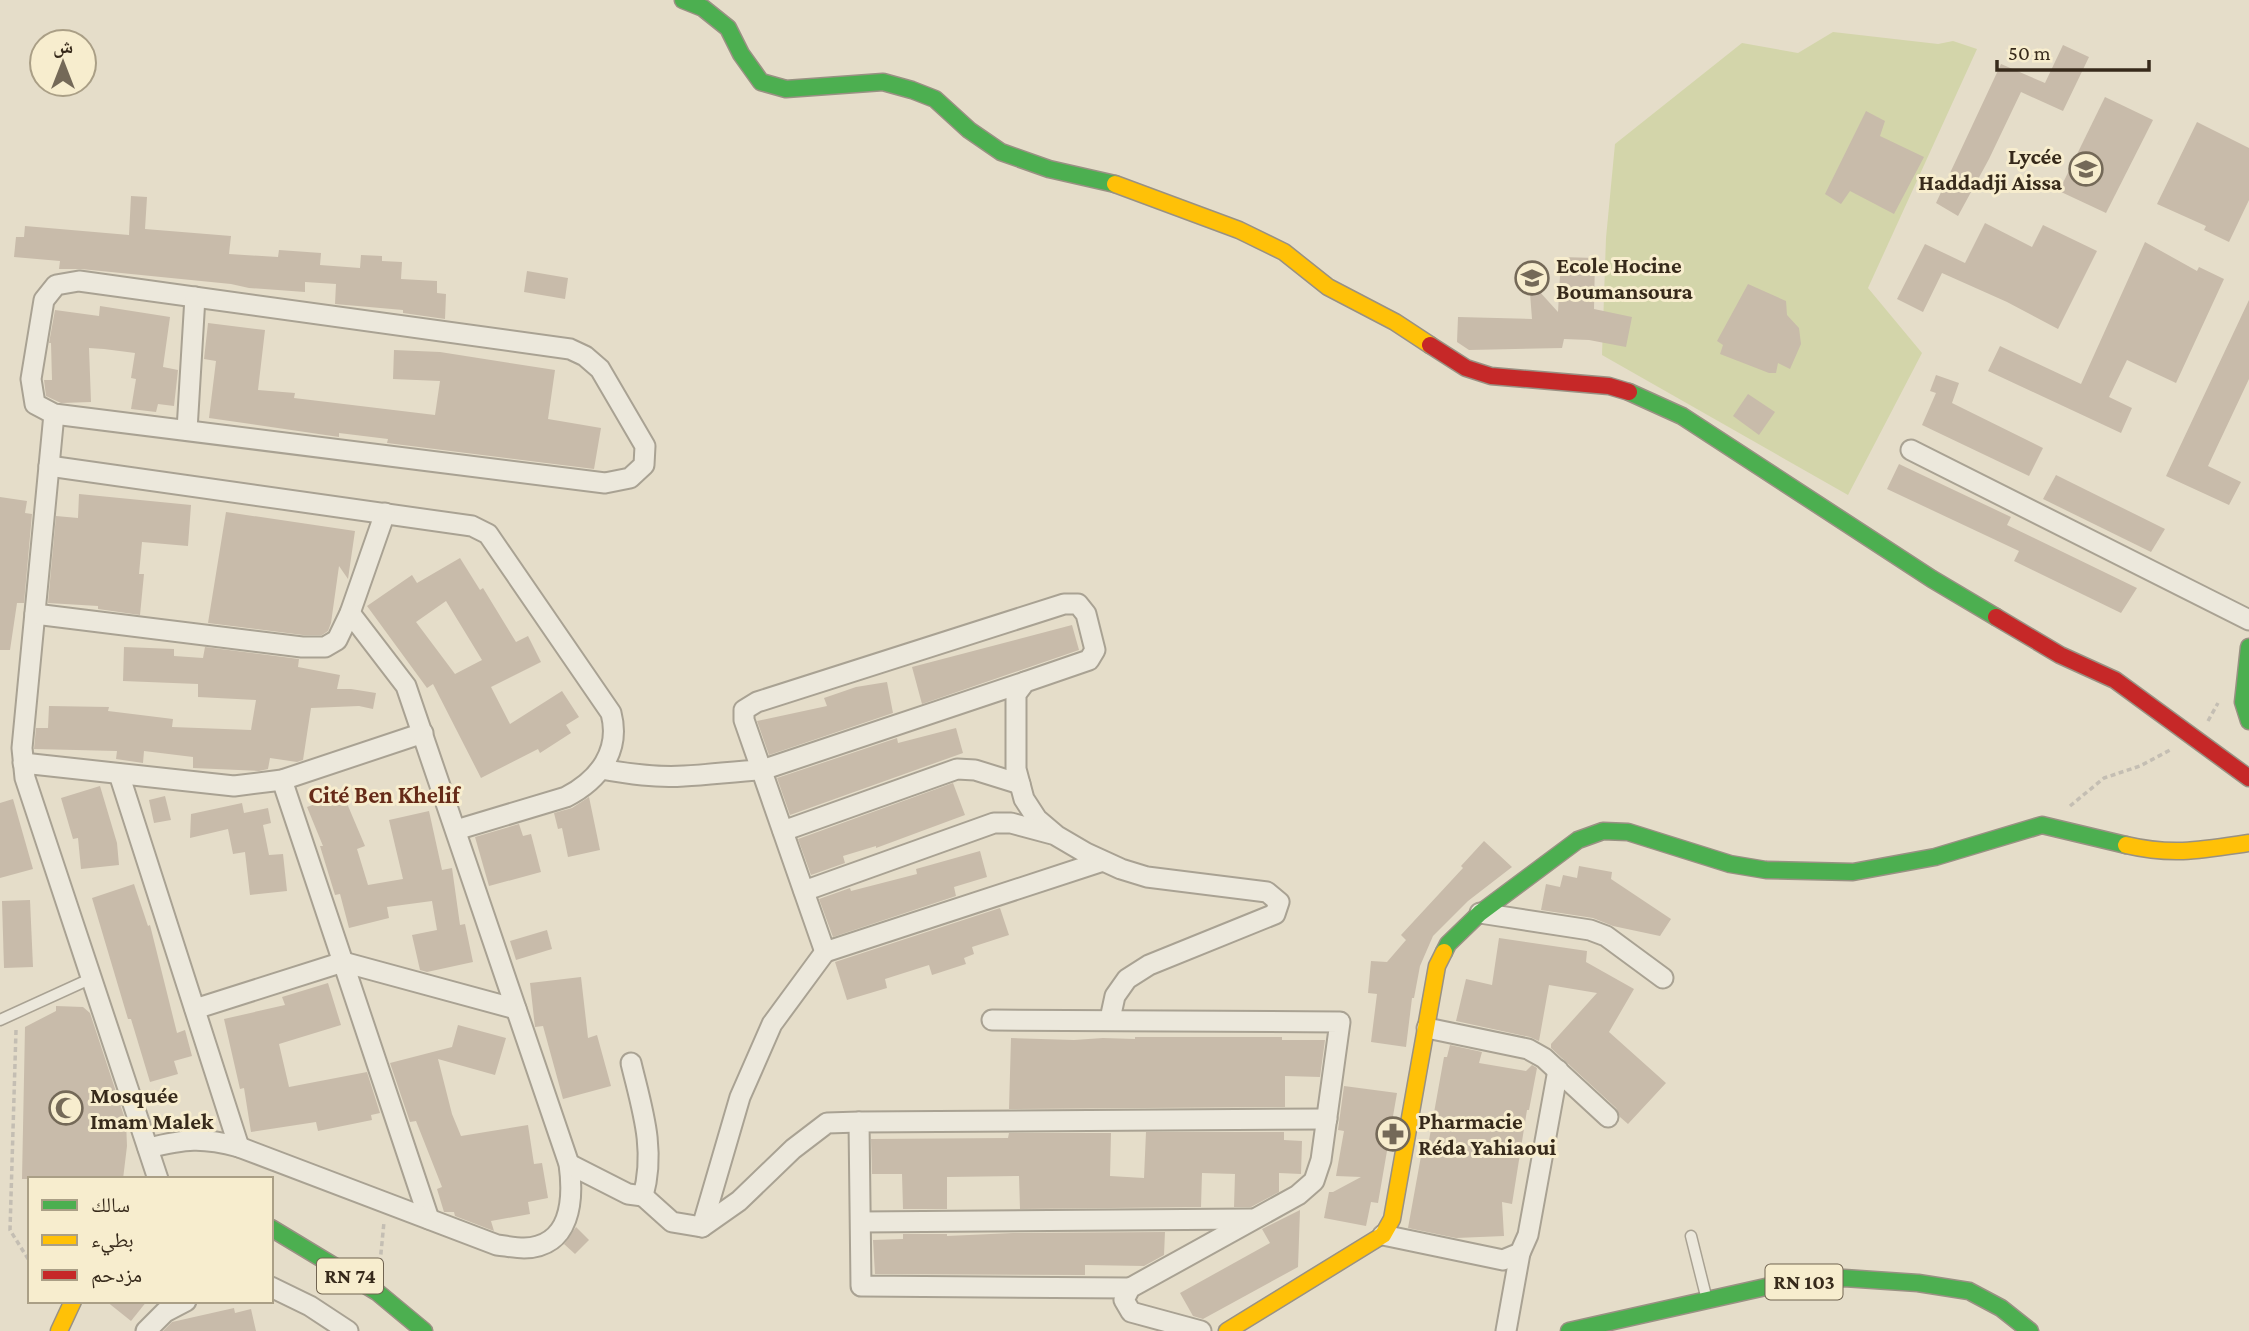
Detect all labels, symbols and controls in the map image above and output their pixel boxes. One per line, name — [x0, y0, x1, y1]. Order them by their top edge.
north arrow — [28, 28, 98, 98]
scale bar — [1997, 28, 2149, 72]
text: ش — [53, 36, 73, 58]
text: 50 m — [2008, 41, 2051, 65]
place label: Lycée Haddadji Aissa — [1918, 143, 2063, 195]
school or university icon: Lycée Haddadji Aissa — [2067, 150, 2105, 188]
place label: Ecole Hocine Boumansoura — [1556, 252, 1694, 304]
school or university icon: Ecole Hocine Boumansoura — [1513, 259, 1551, 297]
district label: Cité Ben Khelif — [308, 781, 462, 808]
place label: Mosquée Imam Malek — [90, 1082, 214, 1134]
mosque icon: Mosquée Imam Malek — [47, 1089, 85, 1127]
place label: Pharmacie Réda Yahiaoui — [1418, 1108, 1557, 1160]
pharmacy icon: Pharmacie Réda Yahiaoui — [1374, 1115, 1412, 1153]
legend — [28, 1177, 273, 1303]
text: سالك — [91, 1193, 130, 1217]
text: بطيء — [91, 1228, 134, 1256]
road number: RN 74 — [317, 1258, 383, 1294]
text: مزدحم — [91, 1263, 142, 1289]
road number: RN 103 — [1766, 1264, 1842, 1300]

